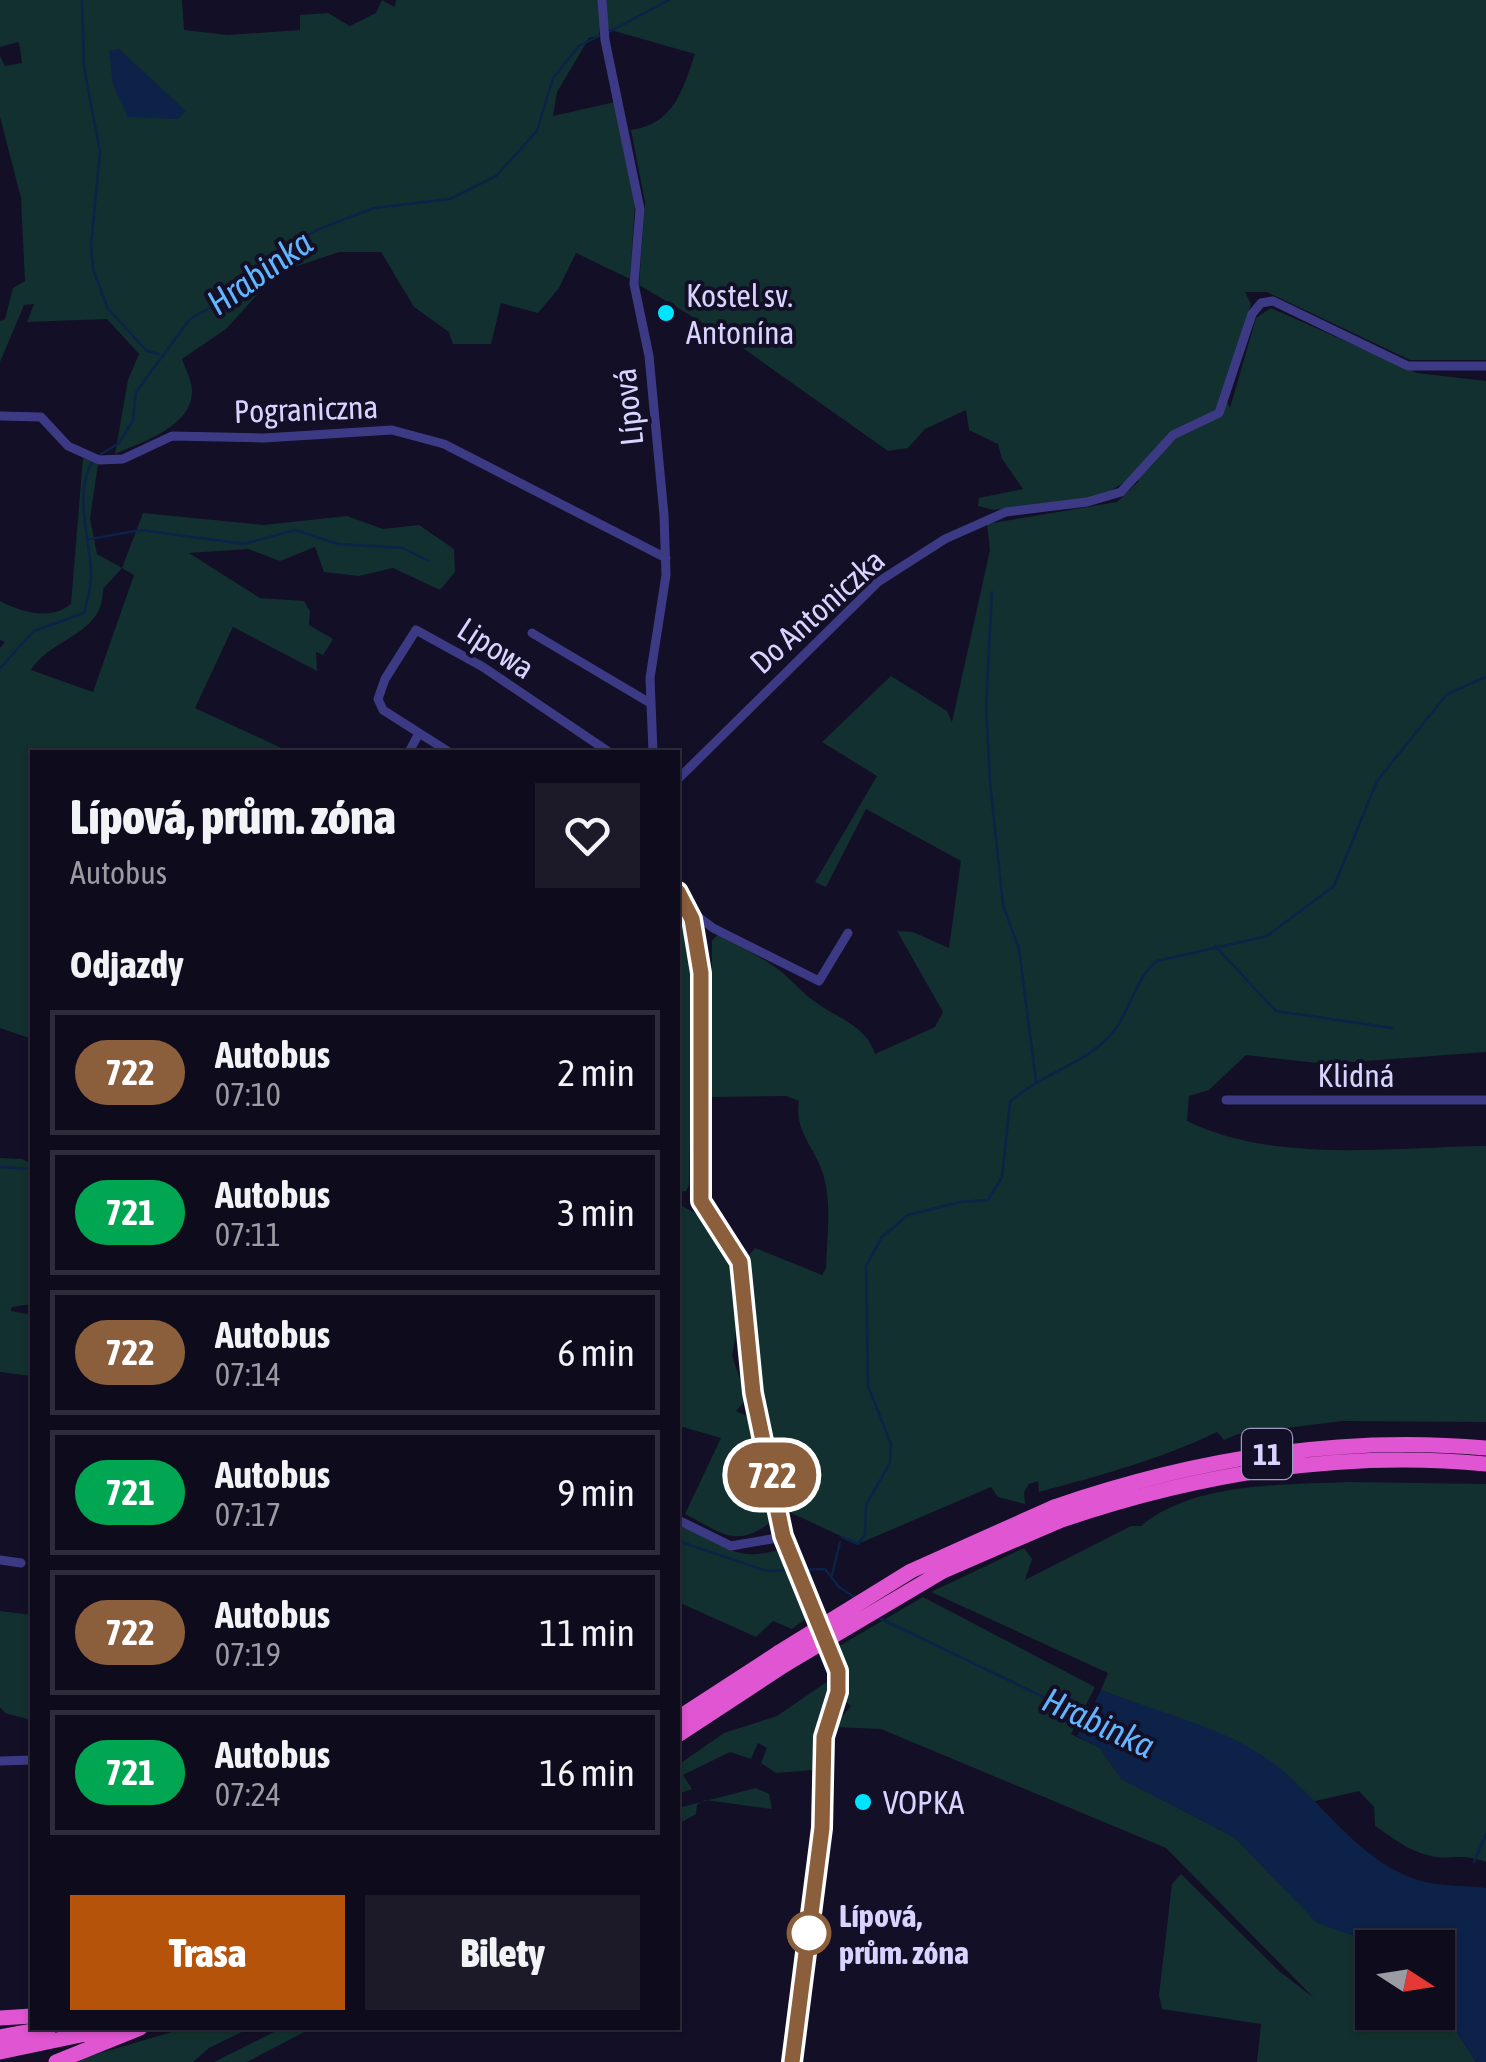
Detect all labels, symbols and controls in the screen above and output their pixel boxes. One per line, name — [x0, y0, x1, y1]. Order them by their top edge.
water label: Hrabinka — [199, 222, 319, 322]
place label: Kostel sv. Antonína — [686, 277, 794, 351]
marker: Kostel sv. Antonína — [655, 302, 677, 324]
street label: Lípová — [606, 367, 650, 447]
street label: Pograniczna — [233, 388, 379, 430]
street label: Do Antoniczka — [742, 541, 892, 681]
street label: Lipowa — [451, 610, 541, 686]
button: heart — [535, 783, 640, 888]
text: Lípová, prům. zóna — [70, 789, 396, 844]
text: Autobus — [70, 854, 167, 891]
text: Odjazdy — [70, 943, 184, 986]
text: Autobus — [215, 1033, 330, 1076]
text: 2 min — [557, 1051, 635, 1094]
text: 722 — [105, 1052, 155, 1092]
street label: Klidná — [1317, 1057, 1395, 1094]
text: 07:10 — [215, 1076, 281, 1113]
text: Autobus — [215, 1173, 330, 1216]
text: 3 min — [557, 1191, 635, 1234]
text: 721 — [105, 1192, 155, 1232]
text: 07:11 — [215, 1216, 281, 1253]
text: Autobus — [215, 1313, 330, 1356]
text: 6 min — [557, 1331, 635, 1374]
text: 722 — [105, 1332, 155, 1372]
text: 07:14 — [215, 1356, 281, 1393]
road number: 11 — [1242, 1429, 1292, 1479]
line badge: 722 — [714, 1442, 830, 1508]
text: Autobus — [215, 1453, 330, 1496]
text: 722 — [747, 1455, 797, 1495]
text: 9 min — [557, 1471, 635, 1514]
text: 721 — [105, 1472, 155, 1512]
text: 07:17 — [215, 1496, 281, 1533]
text: Autobus — [215, 1593, 330, 1636]
text: 11 min — [540, 1611, 635, 1654]
text: 722 — [105, 1612, 155, 1652]
text: 07:19 — [215, 1636, 281, 1673]
water label: Hrabinka — [1037, 1679, 1161, 1765]
text: Autobus — [215, 1733, 330, 1776]
text: 16 min — [540, 1751, 635, 1794]
text: 721 — [105, 1752, 155, 1792]
text: 07:24 — [215, 1776, 281, 1813]
place label: VOPKA — [883, 1784, 964, 1821]
marker: VOPKA — [852, 1791, 874, 1813]
button: Trasa — [70, 1895, 345, 2010]
button: Bilety — [365, 1895, 640, 2010]
place label: Lípová, prům. zóna — [839, 1897, 969, 1971]
marker: Lípová, prům. zóna — [788, 1912, 830, 1954]
north arrow — [1355, 1930, 1455, 2030]
map controls — [1355, 1930, 1455, 2030]

